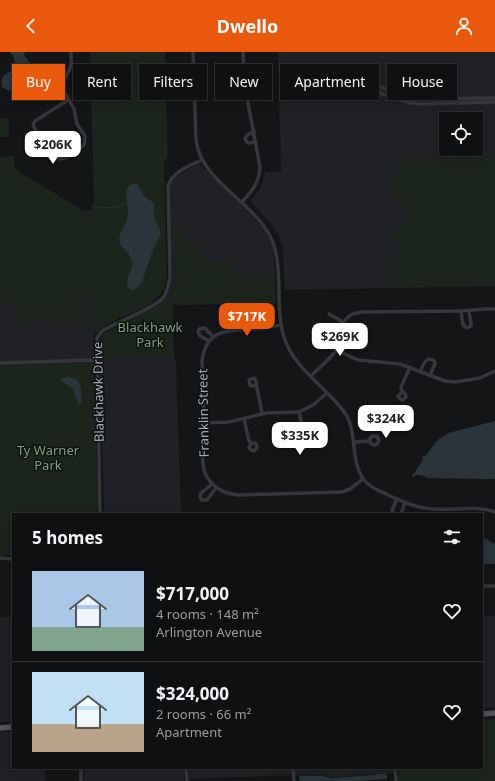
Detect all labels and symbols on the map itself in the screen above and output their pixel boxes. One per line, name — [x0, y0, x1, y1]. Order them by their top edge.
pin: $206K — [25, 131, 81, 165]
pin: $717K — [219, 303, 275, 337]
park label: Blackhawk Park — [118, 318, 182, 351]
pin: $269K — [312, 323, 368, 357]
street label: Blackhawk Drive — [88, 342, 108, 442]
street label: Franklin Street — [193, 368, 213, 457]
pin: $324K — [358, 405, 414, 439]
pin: $335K — [272, 422, 328, 456]
park label: Ty Warner Park — [17, 441, 80, 474]

